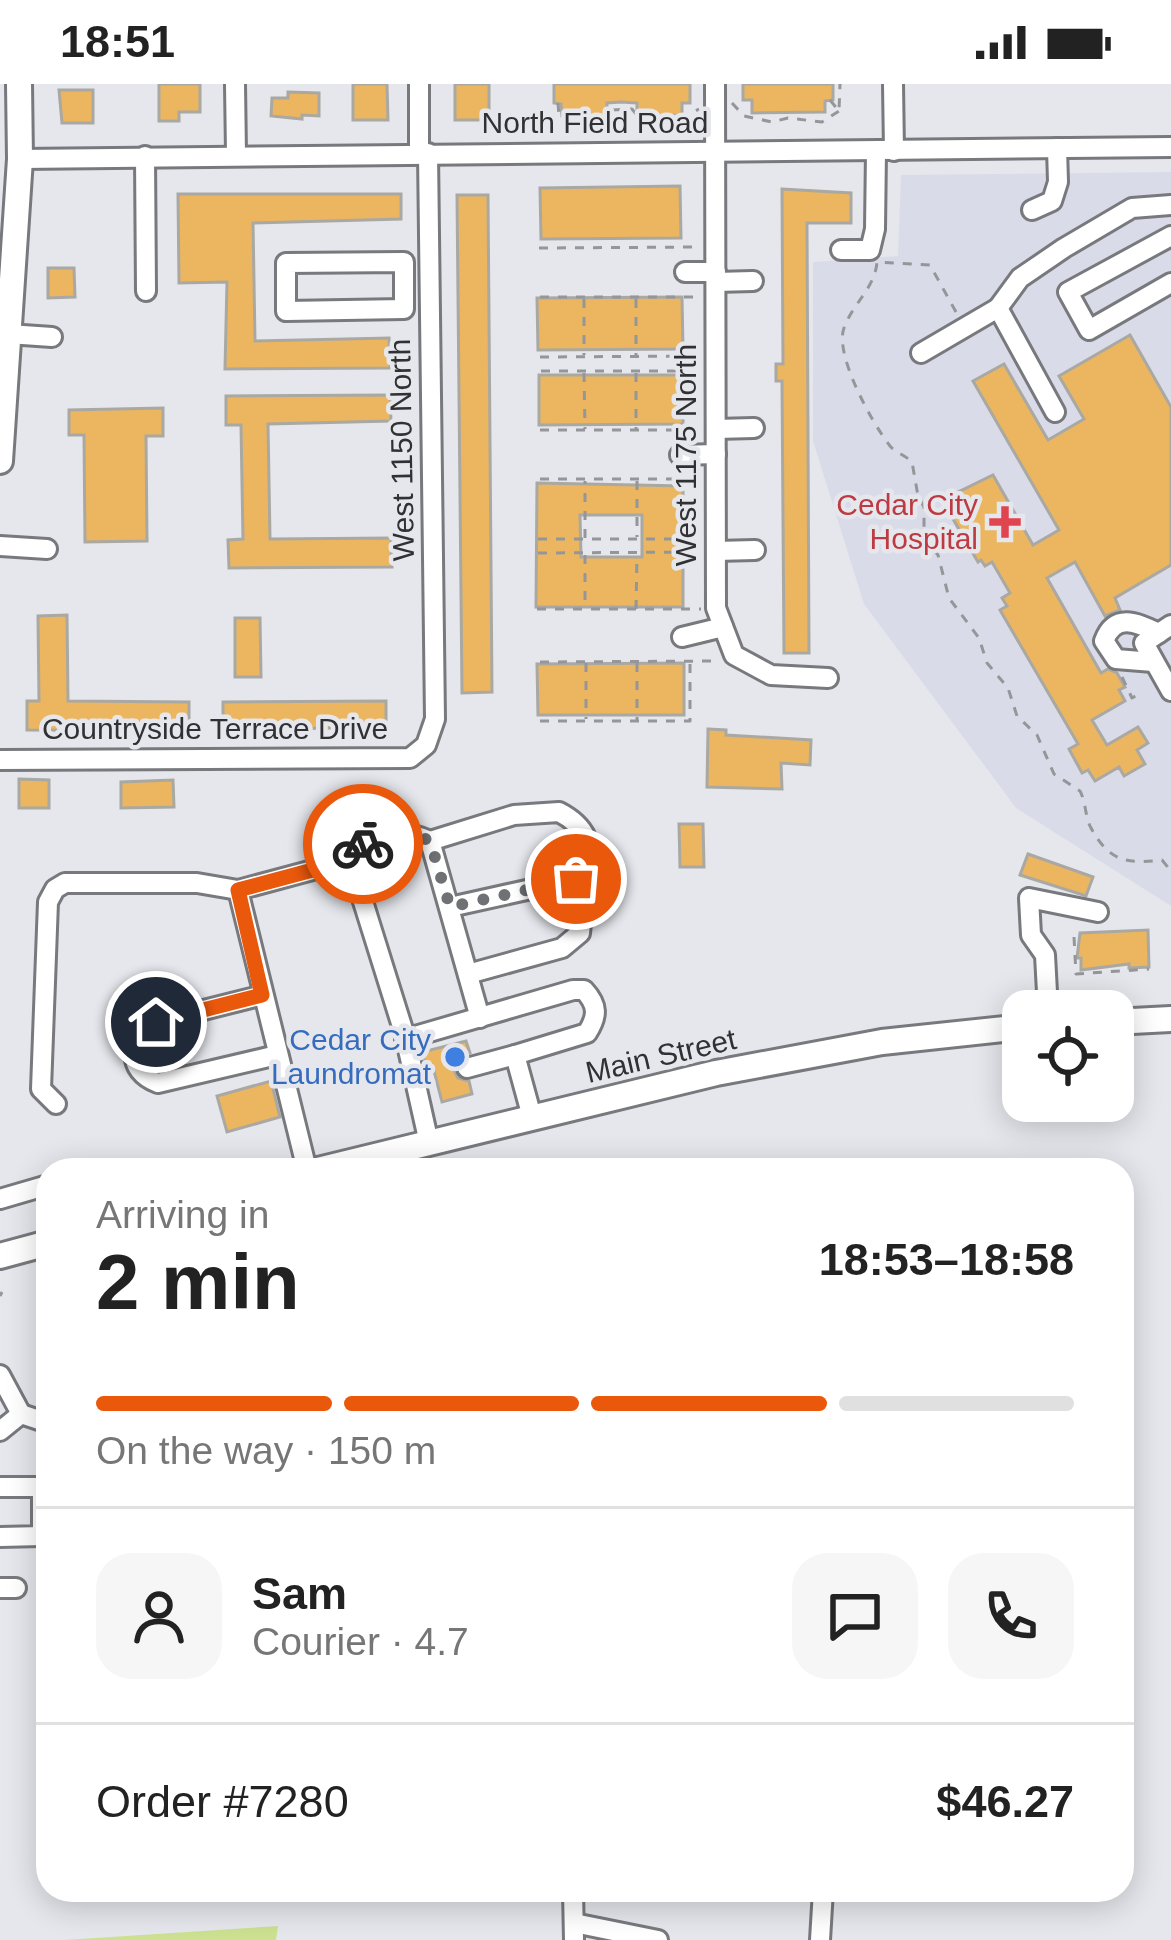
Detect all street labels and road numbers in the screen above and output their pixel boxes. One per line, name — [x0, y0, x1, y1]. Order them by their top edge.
street label: North Field Road — [482, 106, 708, 139]
street label: West 1150 North — [383, 339, 420, 561]
street label: West 1175 North — [669, 344, 702, 566]
street label: Countryside Terrace Drive — [42, 712, 388, 745]
street label: Main Street — [582, 1022, 740, 1089]

